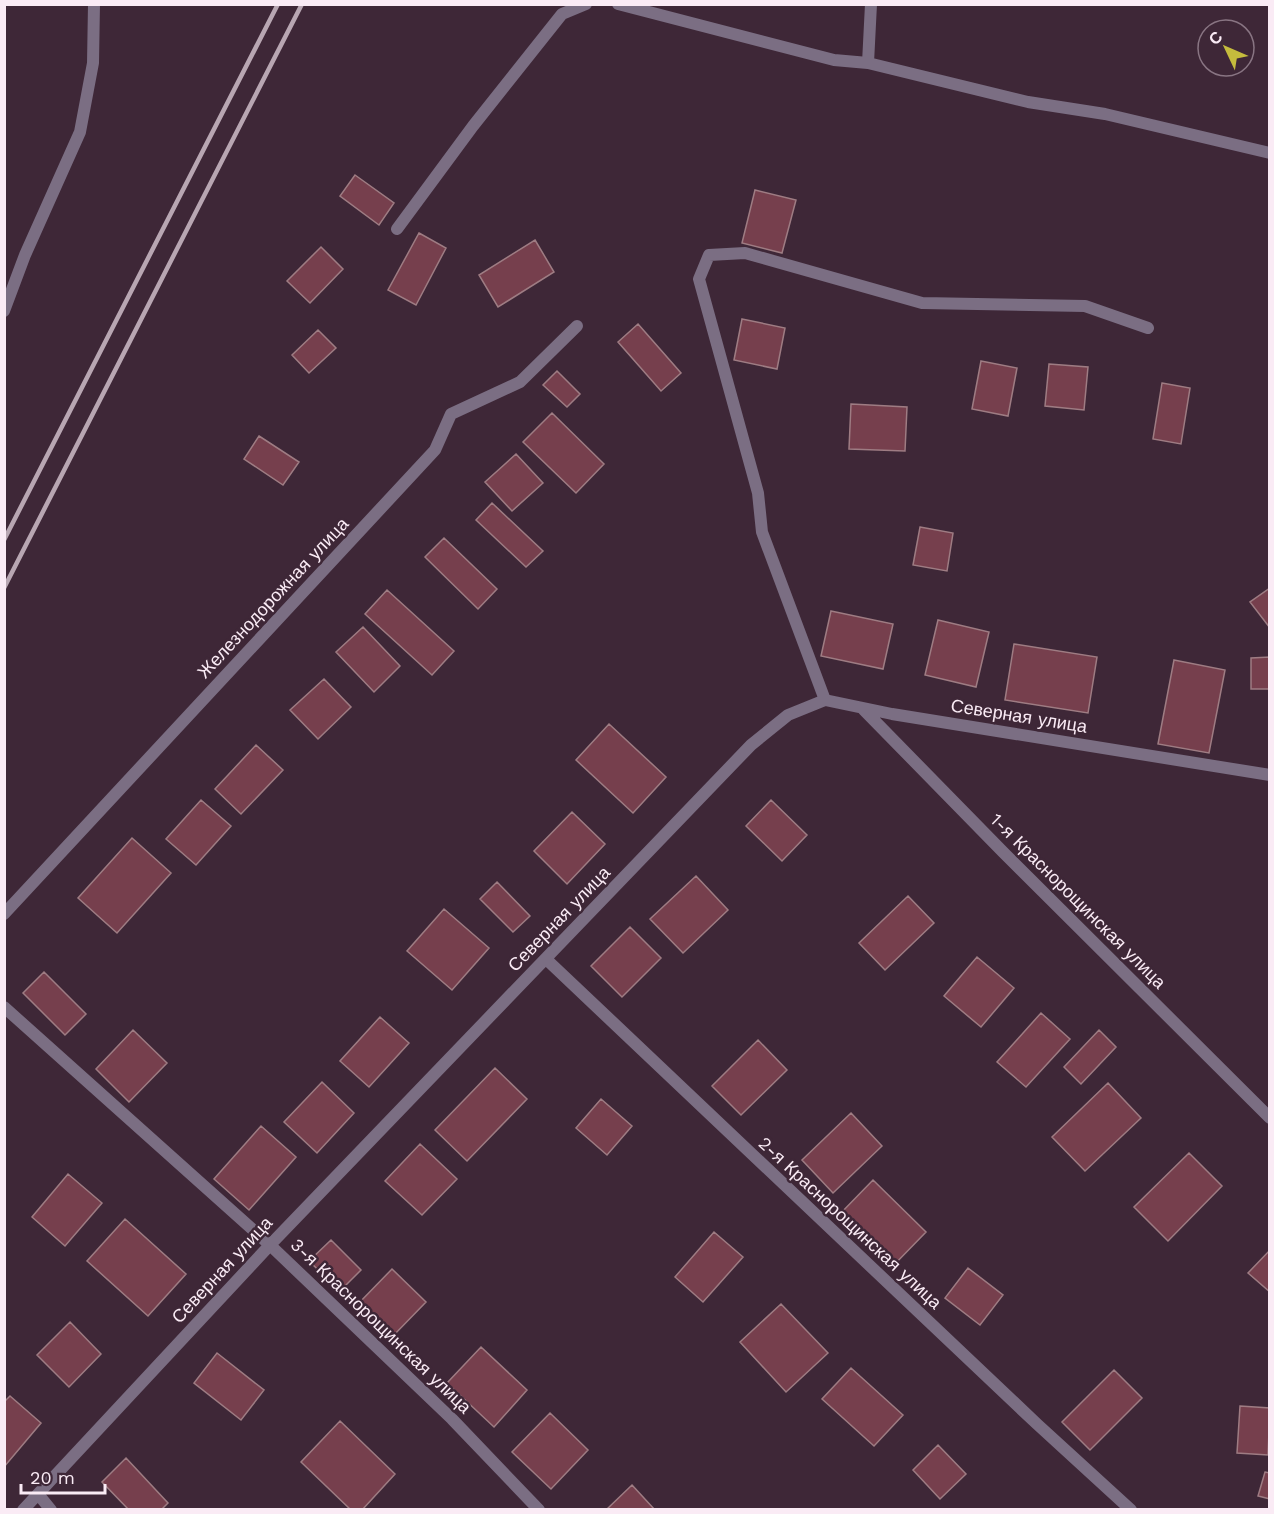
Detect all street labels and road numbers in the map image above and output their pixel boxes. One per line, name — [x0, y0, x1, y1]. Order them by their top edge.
street label: Железнодорожная улица — [193, 512, 353, 682]
street label: Северная улица — [949, 694, 1090, 737]
street label: 1-я Краснорощинская улица — [986, 809, 1171, 993]
street label: Северная улица — [503, 861, 615, 975]
street label: 2-я Краснорощинская улица — [755, 1132, 947, 1314]
street label: Северная улица — [167, 1211, 277, 1327]
street label: 3-я Краснорощинская улица — [287, 1234, 477, 1418]

